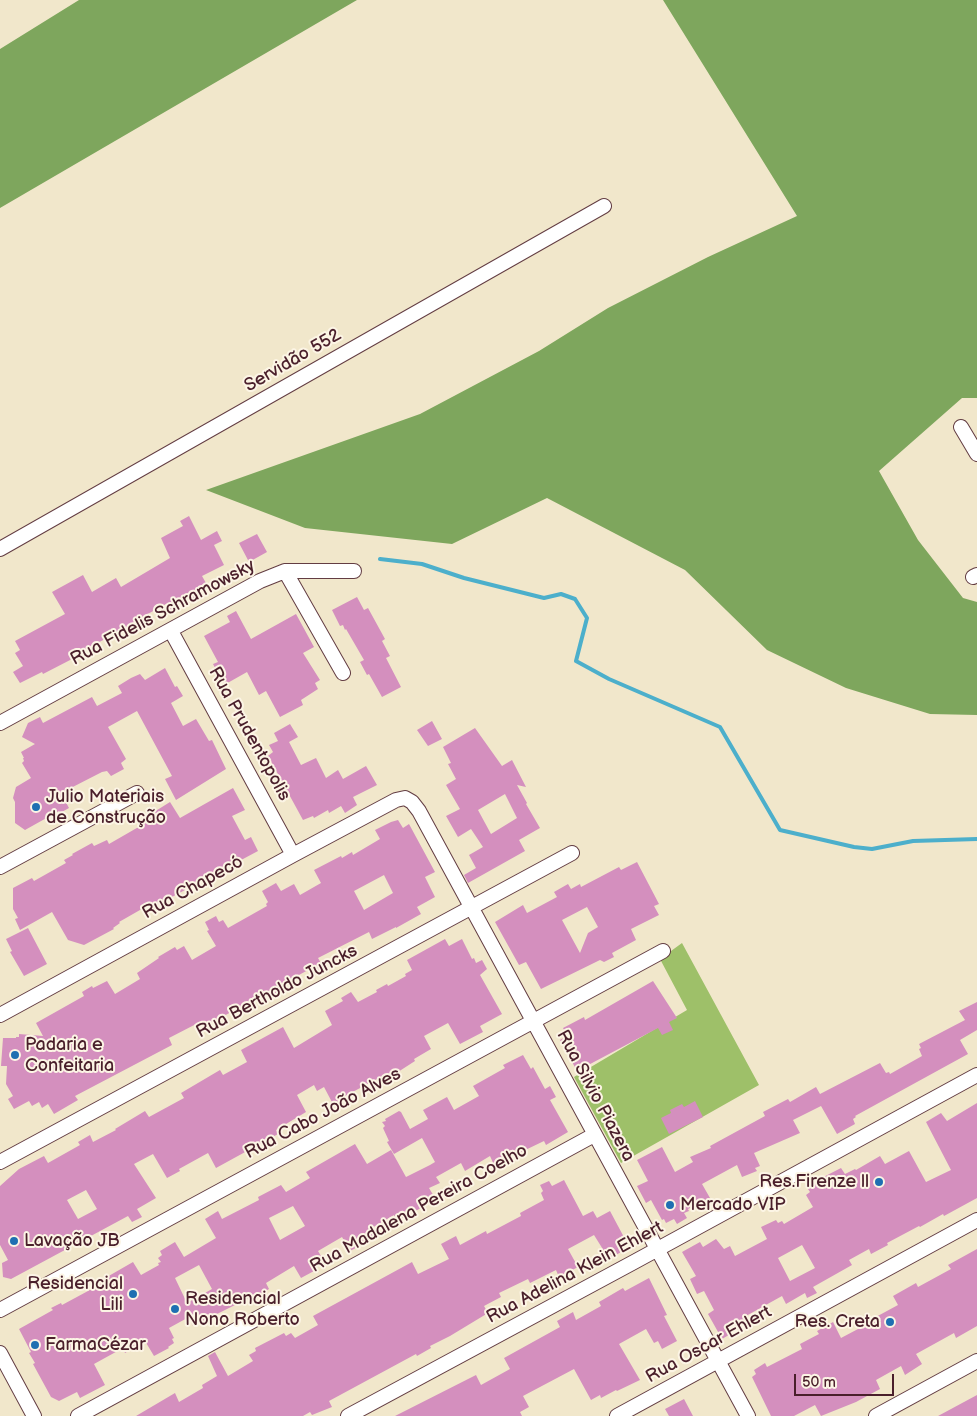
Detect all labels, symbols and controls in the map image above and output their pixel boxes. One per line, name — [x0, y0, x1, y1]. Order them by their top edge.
street label: Servidão 552 — [241, 325, 345, 397]
street label: Rua Fidelis Schramowsky — [67, 555, 259, 671]
street label: Rua Prudentopolis — [203, 663, 295, 805]
place label: Julio Materiais de Construção — [46, 786, 166, 829]
marker: Julio Materiais de Construção — [30, 801, 42, 813]
street label: Rua Chapecó — [139, 851, 247, 925]
street label: Rua Bertholdo Juncks — [193, 940, 361, 1044]
street label: Rua Silvio Piazera — [551, 1026, 639, 1166]
place label: Padaria e Confeitaria — [25, 1034, 114, 1076]
marker: Padaria e Confeitaria — [9, 1049, 21, 1061]
street label: Rua Cabo João Alves — [241, 1064, 405, 1164]
street label: Rua Madalena Pereira Coelho — [307, 1140, 531, 1278]
place label: Res.Firenze ll — [759, 1171, 869, 1193]
marker: Res.Firenze ll — [873, 1176, 885, 1188]
place label: Mercado VIP — [680, 1194, 786, 1216]
marker: Mercado VIP — [664, 1199, 676, 1211]
street label: Rua Adelina Klein Ehlert — [483, 1217, 667, 1329]
place label: Lavação JB — [24, 1230, 120, 1252]
marker: Lavação JB — [8, 1235, 20, 1247]
place label: Residencial Lili — [27, 1273, 123, 1316]
marker: Residencial Lili — [127, 1288, 139, 1300]
place label: Residencial Nono Roberto — [185, 1288, 300, 1330]
street label: Rua Oscar Ehlert — [642, 1302, 776, 1388]
marker: Residencial Nono Roberto — [169, 1303, 181, 1315]
place label: Res. Creta — [794, 1311, 880, 1333]
marker: Res. Creta — [884, 1316, 896, 1328]
place label: FarmaCézar — [45, 1334, 146, 1356]
marker: FarmaCézar — [29, 1339, 41, 1351]
scale bar — [797, 1364, 897, 1396]
text: 50 m — [802, 1373, 836, 1392]

